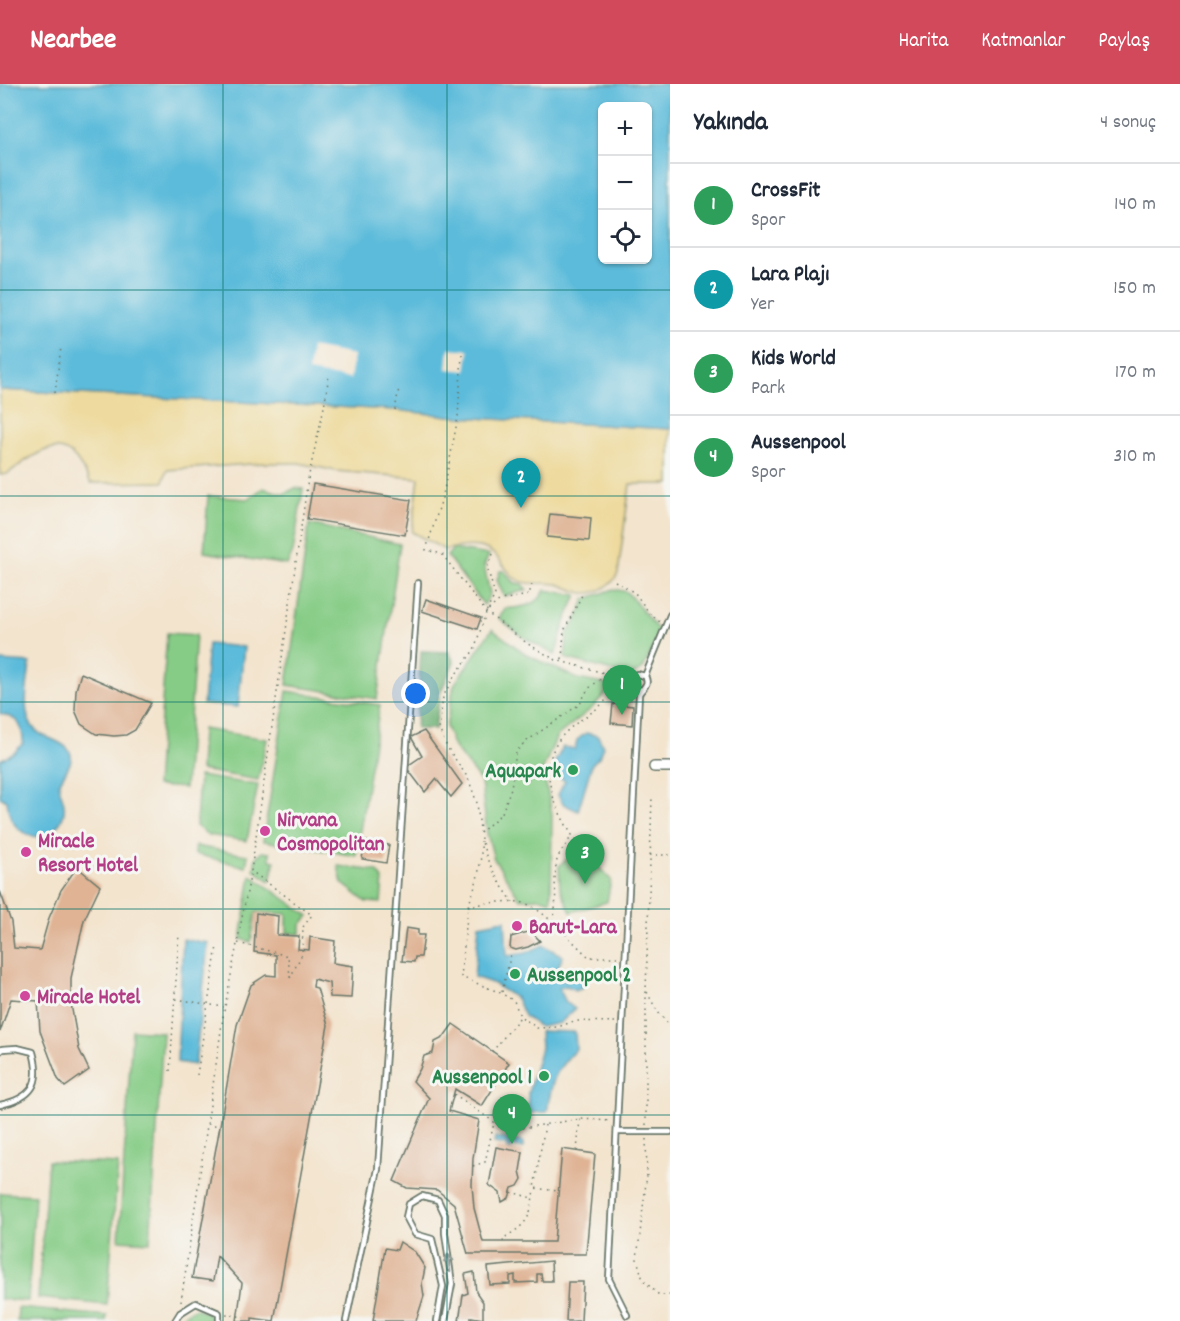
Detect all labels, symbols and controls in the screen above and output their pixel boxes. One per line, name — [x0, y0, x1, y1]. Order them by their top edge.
text: Nearbee — [30, 22, 116, 62]
text: Harita — [898, 27, 948, 57]
text: Katmanlar — [981, 27, 1065, 57]
text: Paylaş — [1098, 27, 1150, 57]
map controls — [598, 102, 652, 264]
button: + — [598, 102, 652, 156]
text: Yakında — [694, 105, 768, 142]
text: 4 sonuç — [1100, 109, 1156, 137]
button: − — [598, 156, 652, 210]
text: CrossFit — [751, 176, 820, 207]
text: 1 — [711, 191, 716, 219]
text: 140 m — [1114, 191, 1156, 219]
text: Spor — [751, 207, 785, 235]
button: locate — [598, 210, 652, 264]
text: Lara Plajı — [751, 260, 829, 291]
text: 2 — [709, 275, 718, 303]
text: 150 m — [1113, 275, 1156, 303]
text: Yer — [751, 291, 775, 319]
text: Kids World — [751, 344, 836, 375]
text: 3 — [709, 359, 718, 387]
text: 170 m — [1115, 359, 1156, 387]
text: Park — [751, 375, 785, 403]
text: Aussenpool — [751, 428, 846, 459]
text: 4 — [709, 443, 718, 471]
text: 310 m — [1114, 443, 1156, 471]
pin: 2 — [502, 458, 540, 508]
text: Spor — [751, 459, 785, 487]
pin: 1 — [602, 666, 642, 715]
your location — [401, 679, 430, 708]
place label: Aquapark — [485, 758, 561, 788]
marker: Aquapark — [566, 763, 580, 777]
place label: Nirvana Cosmopolitan — [277, 807, 385, 861]
marker: Nirvana Cosmopolitan — [258, 824, 272, 838]
place label: Miracle Resort Hotel — [38, 828, 139, 882]
pin: 3 — [566, 834, 604, 884]
marker: Miracle Resort Hotel — [19, 845, 33, 859]
place label: Barut-Lara — [529, 914, 618, 944]
marker: Barut-Lara — [510, 919, 524, 933]
place label: Aussenpool 2 — [527, 962, 632, 992]
marker: Aussenpool 2 — [508, 967, 522, 981]
place label: Miracle Hotel — [37, 984, 141, 1014]
marker: Miracle Hotel — [18, 989, 32, 1003]
place label: Aussenpool 1 — [432, 1064, 532, 1094]
marker: Aussenpool 1 — [537, 1069, 551, 1083]
pin: 4 — [492, 1094, 532, 1144]
one-way arrow — [443, 1254, 454, 1274]

